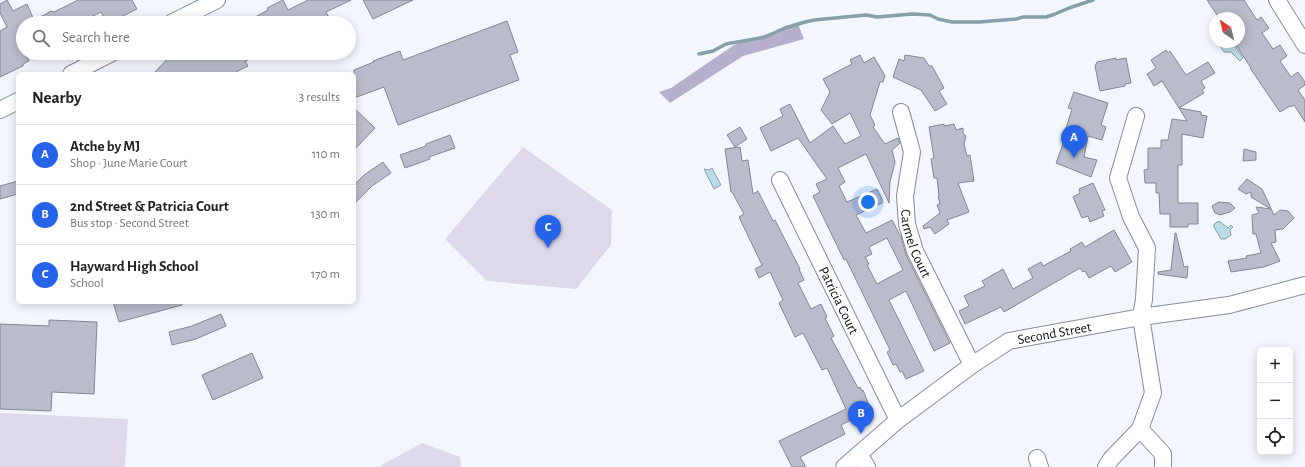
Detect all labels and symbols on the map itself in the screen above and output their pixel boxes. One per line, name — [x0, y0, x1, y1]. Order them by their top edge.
north arrow — [1209, 12, 1245, 48]
pin: A — [1061, 125, 1087, 158]
your location — [858, 192, 878, 212]
street label: Carmel Court — [898, 209, 933, 281]
pin: C — [535, 215, 561, 248]
street label: Patricia Court — [816, 265, 861, 337]
street label: Second Street — [1017, 320, 1093, 347]
pin: B — [848, 401, 874, 434]

